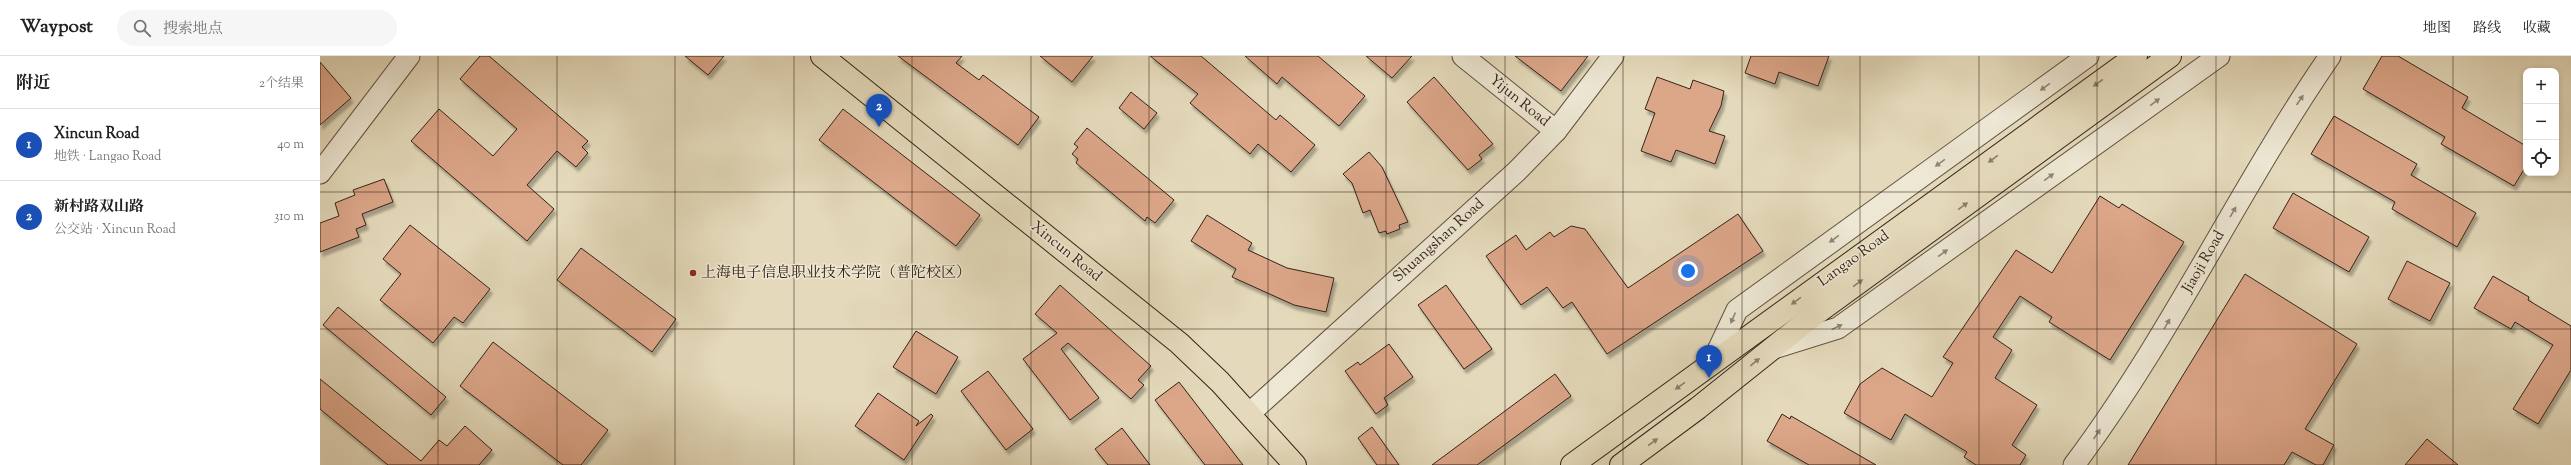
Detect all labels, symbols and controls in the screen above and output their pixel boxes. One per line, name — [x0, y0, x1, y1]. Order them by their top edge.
search box — [117, 10, 397, 46]
text: Waypost — [20, 14, 93, 41]
icon: search — [131, 17, 153, 39]
text: 搜索地点 — [163, 19, 223, 40]
text: 地图 — [2423, 19, 2451, 39]
text: 路线 — [2473, 19, 2501, 39]
text: 收藏 — [2523, 19, 2551, 39]
map controls — [2523, 68, 2559, 176]
button: + — [2523, 68, 2559, 104]
street label: Yijun Road — [1484, 70, 1554, 132]
text: 附近 — [16, 72, 50, 96]
text: 2个结果 — [259, 75, 304, 93]
one-way arrow — [2093, 79, 2104, 87]
one-way arrow — [2040, 83, 2051, 91]
pin: 2 — [866, 94, 892, 127]
one-way arrow — [2296, 95, 2304, 105]
one-way arrow — [2149, 98, 2160, 106]
button: − — [2523, 104, 2559, 140]
text: Xincun Road — [54, 124, 139, 145]
text: 1 — [27, 136, 31, 154]
text: 40 m — [277, 136, 304, 154]
button: locate — [2523, 140, 2559, 176]
text: 地铁 · Langao Road — [54, 148, 161, 166]
one-way arrow — [1988, 155, 1998, 163]
one-way arrow — [1935, 159, 1945, 167]
one-way arrow — [2044, 174, 2054, 182]
street label: Shuangshan Road — [1389, 194, 1490, 288]
text: 新村路双山路 — [54, 197, 144, 218]
one-way arrow — [1958, 202, 1969, 210]
one-way arrow — [2230, 206, 2237, 218]
text: 2 — [26, 208, 32, 226]
text: 310 m — [274, 208, 304, 226]
street label: Xincun Road — [1026, 217, 1106, 287]
text: 公交站 · Xincun Road — [54, 221, 176, 239]
street label: Langao Road — [1814, 226, 1894, 292]
street label: Jiaoji Road — [2177, 227, 2231, 298]
one-way arrow — [1829, 235, 1840, 243]
one-way arrow — [1938, 249, 1948, 257]
your location — [1678, 261, 1698, 281]
place label: 上海电子信息职业技术学院（普陀校区） — [701, 263, 971, 284]
marker: 上海电子信息职业技术学院（普陀校区） — [688, 268, 698, 278]
one-way arrow — [1853, 279, 1863, 287]
one-way arrow — [1791, 296, 1802, 305]
one-way arrow — [1730, 313, 1736, 324]
one-way arrow — [2164, 318, 2171, 330]
one-way arrow — [1831, 324, 1843, 330]
pin: 1 — [1696, 345, 1722, 378]
one-way arrow — [1750, 358, 1761, 367]
one-way arrow — [1675, 382, 1686, 390]
one-way arrow — [2094, 428, 2101, 439]
one-way arrow — [1647, 438, 1658, 446]

